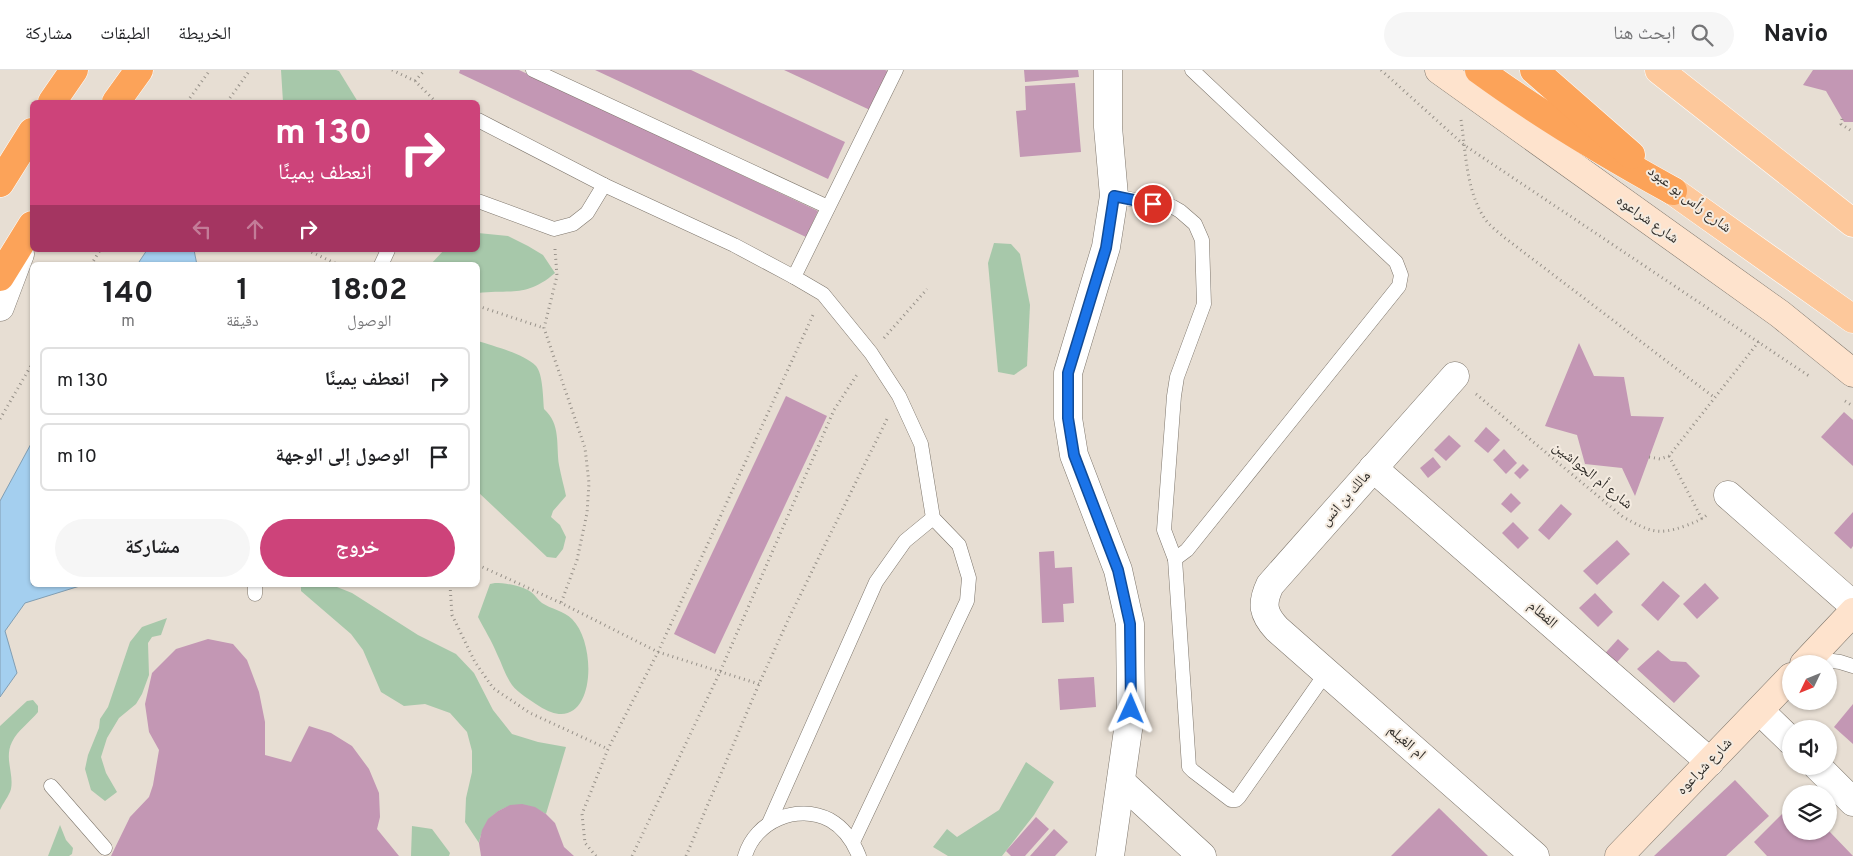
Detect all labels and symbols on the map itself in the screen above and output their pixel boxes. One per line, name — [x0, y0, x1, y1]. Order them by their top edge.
street label: شارع رأس بو عبود — [1643, 162, 1735, 238]
pin — [1132, 183, 1174, 225]
street label: شارع شراعوه — [1612, 191, 1682, 249]
street label: شارع أم الجواشين — [1548, 437, 1637, 514]
street label: مالك بن انس — [1317, 467, 1375, 531]
street label: الفطام — [1523, 597, 1561, 633]
north arrow — [1782, 655, 1838, 710]
position arrow — [1104, 682, 1156, 734]
street label: ام الغيلم — [1383, 721, 1429, 765]
street label: شارع شراعوه — [1673, 734, 1737, 800]

